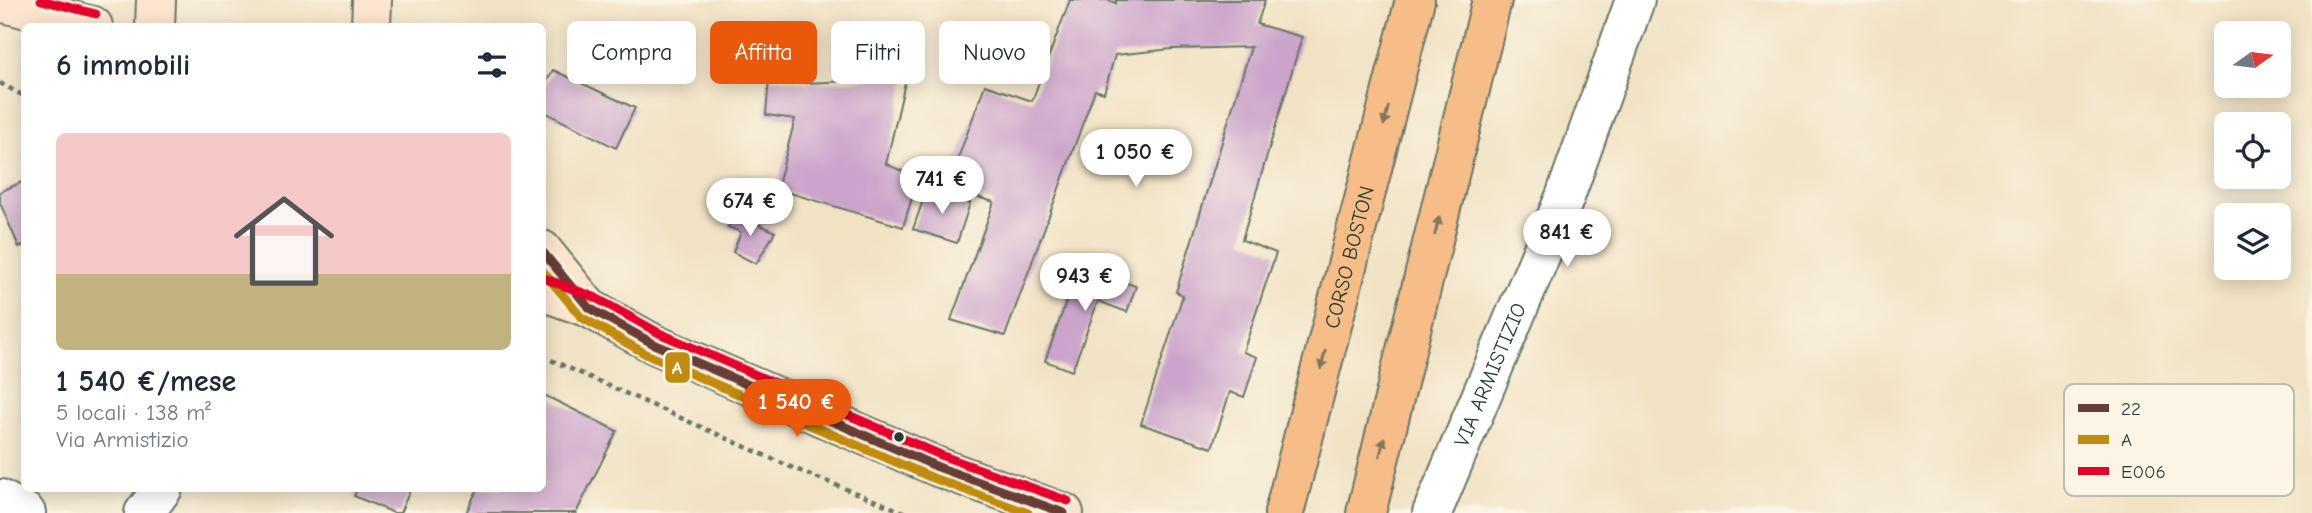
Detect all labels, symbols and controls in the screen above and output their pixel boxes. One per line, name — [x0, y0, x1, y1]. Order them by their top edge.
chip: Compra — [567, 21, 696, 84]
chip: Affitta — [710, 21, 817, 84]
chip: Filtri — [831, 21, 925, 84]
chip: Nuovo — [939, 21, 1050, 84]
north arrow — [2214, 21, 2291, 98]
map controls — [2214, 21, 2291, 280]
icon: filters — [473, 46, 511, 84]
text: 6 immobili — [56, 48, 190, 83]
one-way arrow — [1380, 105, 1391, 127]
button: locate — [2214, 112, 2291, 189]
pin: 1 050 € — [1071, 130, 1201, 189]
text: 1 050 € — [1096, 138, 1176, 165]
pin: 741 € — [893, 156, 991, 216]
text: 741 € — [916, 165, 968, 192]
icon: home — [221, 178, 347, 304]
pin: 674 € — [701, 178, 799, 238]
street label: CORSO BOSTON — [1320, 183, 1379, 331]
text: 674 € — [722, 187, 778, 214]
button: layers — [2214, 203, 2291, 280]
pin: 841 € — [1518, 210, 1616, 269]
one-way arrow — [1432, 215, 1443, 237]
text: 841 € — [1539, 218, 1595, 245]
pin: 943 € — [1036, 254, 1134, 313]
text: 943 € — [1056, 262, 1114, 289]
street label: VIA ARMISTIZIO — [1449, 299, 1531, 450]
one-way arrow — [1317, 349, 1328, 371]
line badge: A — [664, 351, 691, 384]
text: A — [672, 357, 683, 379]
text: 1 540 €/mese — [56, 364, 236, 399]
pin: 1 540 € — [732, 380, 862, 439]
legend — [2064, 384, 2294, 496]
text: 1 540 € — [758, 388, 836, 415]
text: 22 — [2121, 398, 2141, 420]
text: 5 locali · 138 m² — [56, 399, 211, 426]
text: Via Armistizio — [56, 426, 189, 453]
text: A — [2121, 429, 2132, 451]
unlabelled marker — [892, 430, 906, 444]
one-way arrow — [1377, 436, 1388, 458]
text: E006 — [2121, 461, 2166, 483]

